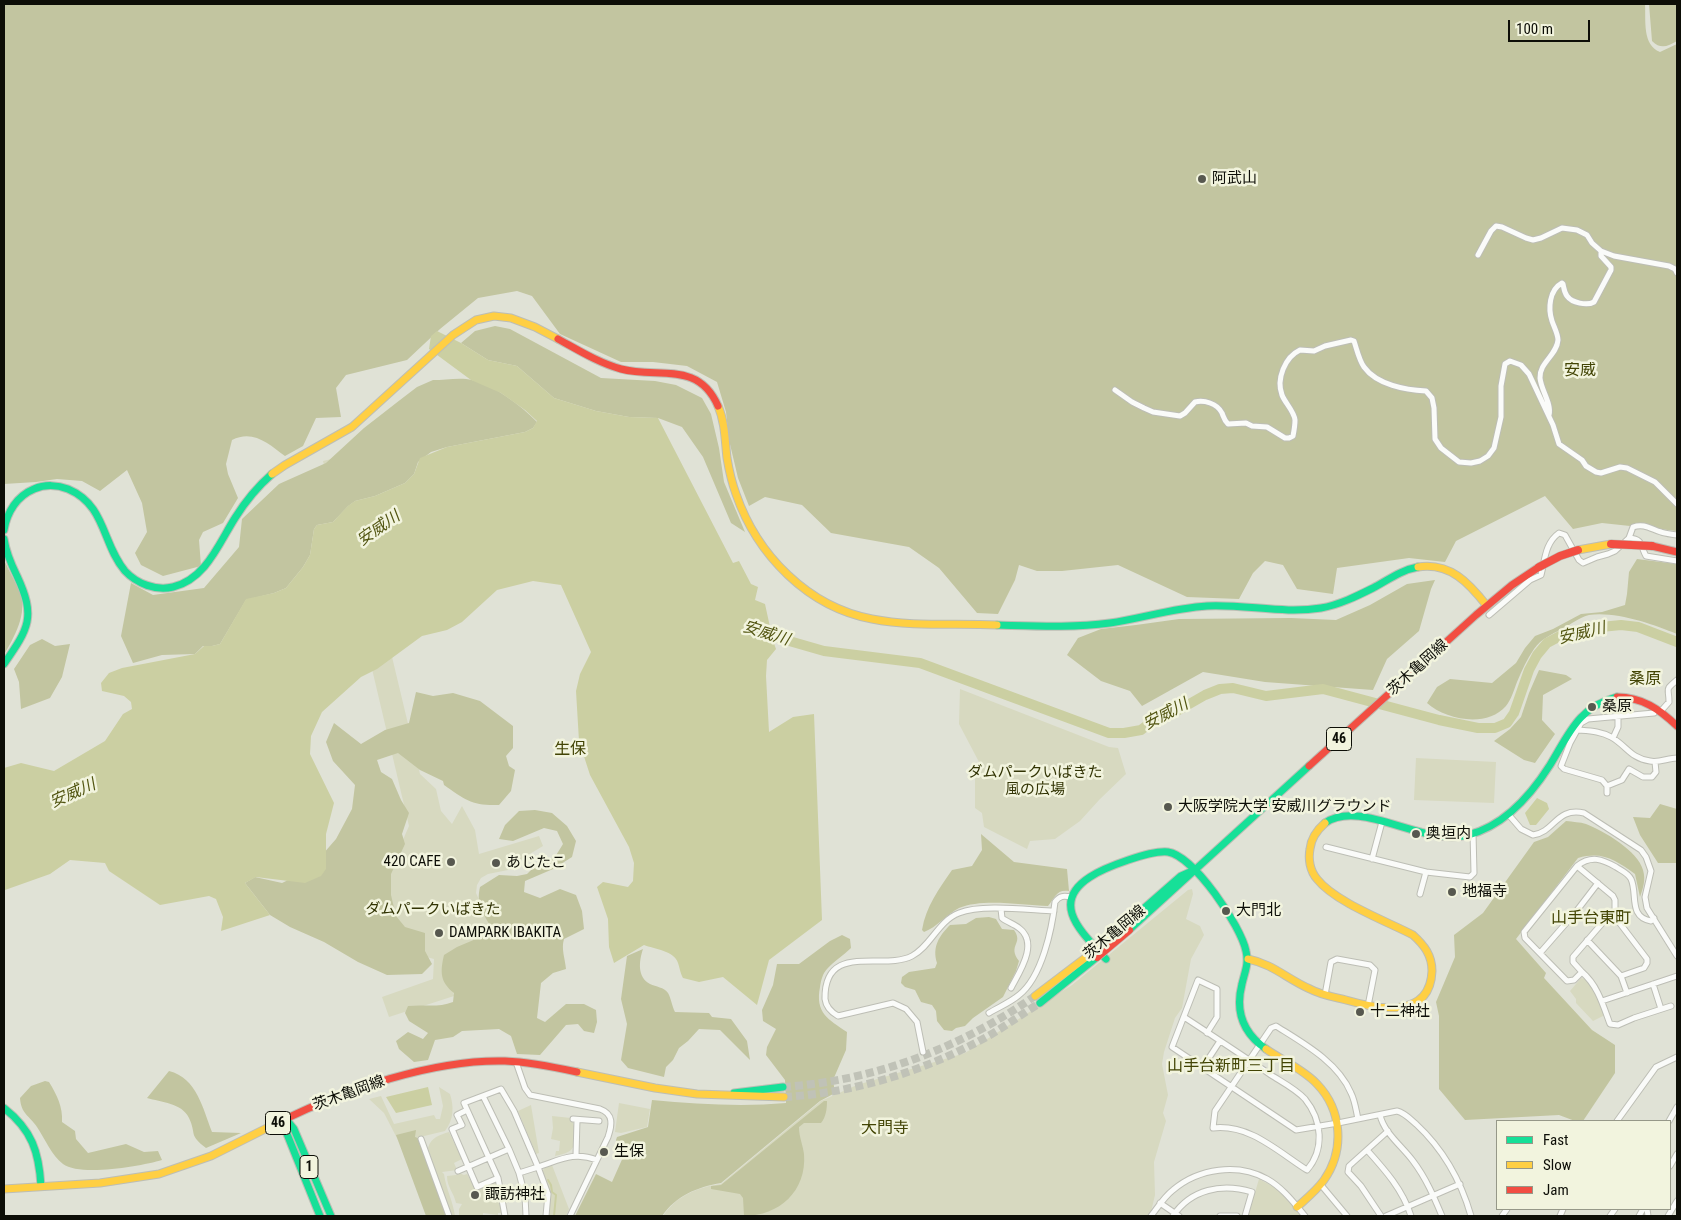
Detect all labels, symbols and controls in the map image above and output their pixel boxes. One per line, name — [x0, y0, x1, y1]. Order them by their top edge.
scale bar — [1511, 10, 1594, 42]
text: 100 m — [1516, 20, 1553, 38]
place label: 阿武山 — [1212, 170, 1257, 188]
marker: 阿武山 — [1196, 173, 1208, 185]
district label: 安威 — [1564, 361, 1596, 381]
water label: 安威川 — [354, 507, 404, 551]
water label: 安威川 — [740, 618, 792, 650]
water label: 安威川 — [1556, 619, 1608, 649]
street label: 茨木亀岡線 — [1384, 636, 1452, 700]
district label: 桑原 — [1629, 670, 1661, 690]
water label: 安威川 — [1140, 695, 1192, 735]
place label: 桑原 — [1602, 698, 1632, 716]
marker: 桑原 — [1586, 701, 1598, 713]
road number: 46 — [1326, 728, 1352, 751]
district label: 生保 — [554, 740, 586, 760]
park label: ダムパークいばきた 風の広場 — [968, 764, 1102, 799]
water label: 安威川 — [47, 775, 99, 813]
place label: 大阪学院大学 安威川グラウンド — [1178, 798, 1391, 816]
marker: 大阪学院大学 安威川グラウンド — [1162, 801, 1174, 813]
place label: 奥垣内 — [1426, 825, 1471, 843]
marker: 奥垣内 — [1410, 828, 1422, 840]
place label: 420 CAFE — [384, 853, 441, 871]
place label: あじたこ — [506, 854, 566, 872]
marker: 420 CAFE — [445, 856, 457, 868]
marker: あじたこ — [490, 857, 502, 869]
place label: 地福寺 — [1462, 883, 1507, 901]
marker: 地福寺 — [1446, 886, 1458, 898]
park label: ダムパークいばきた — [366, 901, 500, 919]
street label: 茨木亀岡線 — [1080, 902, 1150, 964]
place label: 大門北 — [1236, 902, 1281, 920]
marker: 大門北 — [1220, 905, 1232, 917]
district label: 山手台東町 — [1551, 909, 1631, 929]
place label: DAMPARK IBAKITA — [449, 924, 561, 942]
marker: DAMPARK IBAKITA — [433, 927, 445, 939]
place label: 十二神社 — [1370, 1003, 1430, 1021]
marker: 十二神社 — [1354, 1006, 1366, 1018]
district label: 山手台新町三丁目 — [1167, 1057, 1295, 1077]
street label: 茨木亀岡線 — [311, 1073, 387, 1115]
road number: 46 — [266, 1112, 290, 1134]
district label: 大門寺 — [861, 1119, 909, 1139]
legend — [1496, 1120, 1671, 1210]
text: Fast — [1543, 1131, 1568, 1149]
place label: 生保 — [614, 1143, 644, 1161]
marker: 生保 — [598, 1146, 610, 1158]
road number: 1 — [300, 1156, 318, 1178]
text: Slow — [1543, 1156, 1572, 1174]
text: Jam — [1543, 1181, 1569, 1199]
place label: 諏訪神社 — [485, 1186, 545, 1204]
marker: 諏訪神社 — [469, 1189, 481, 1201]

